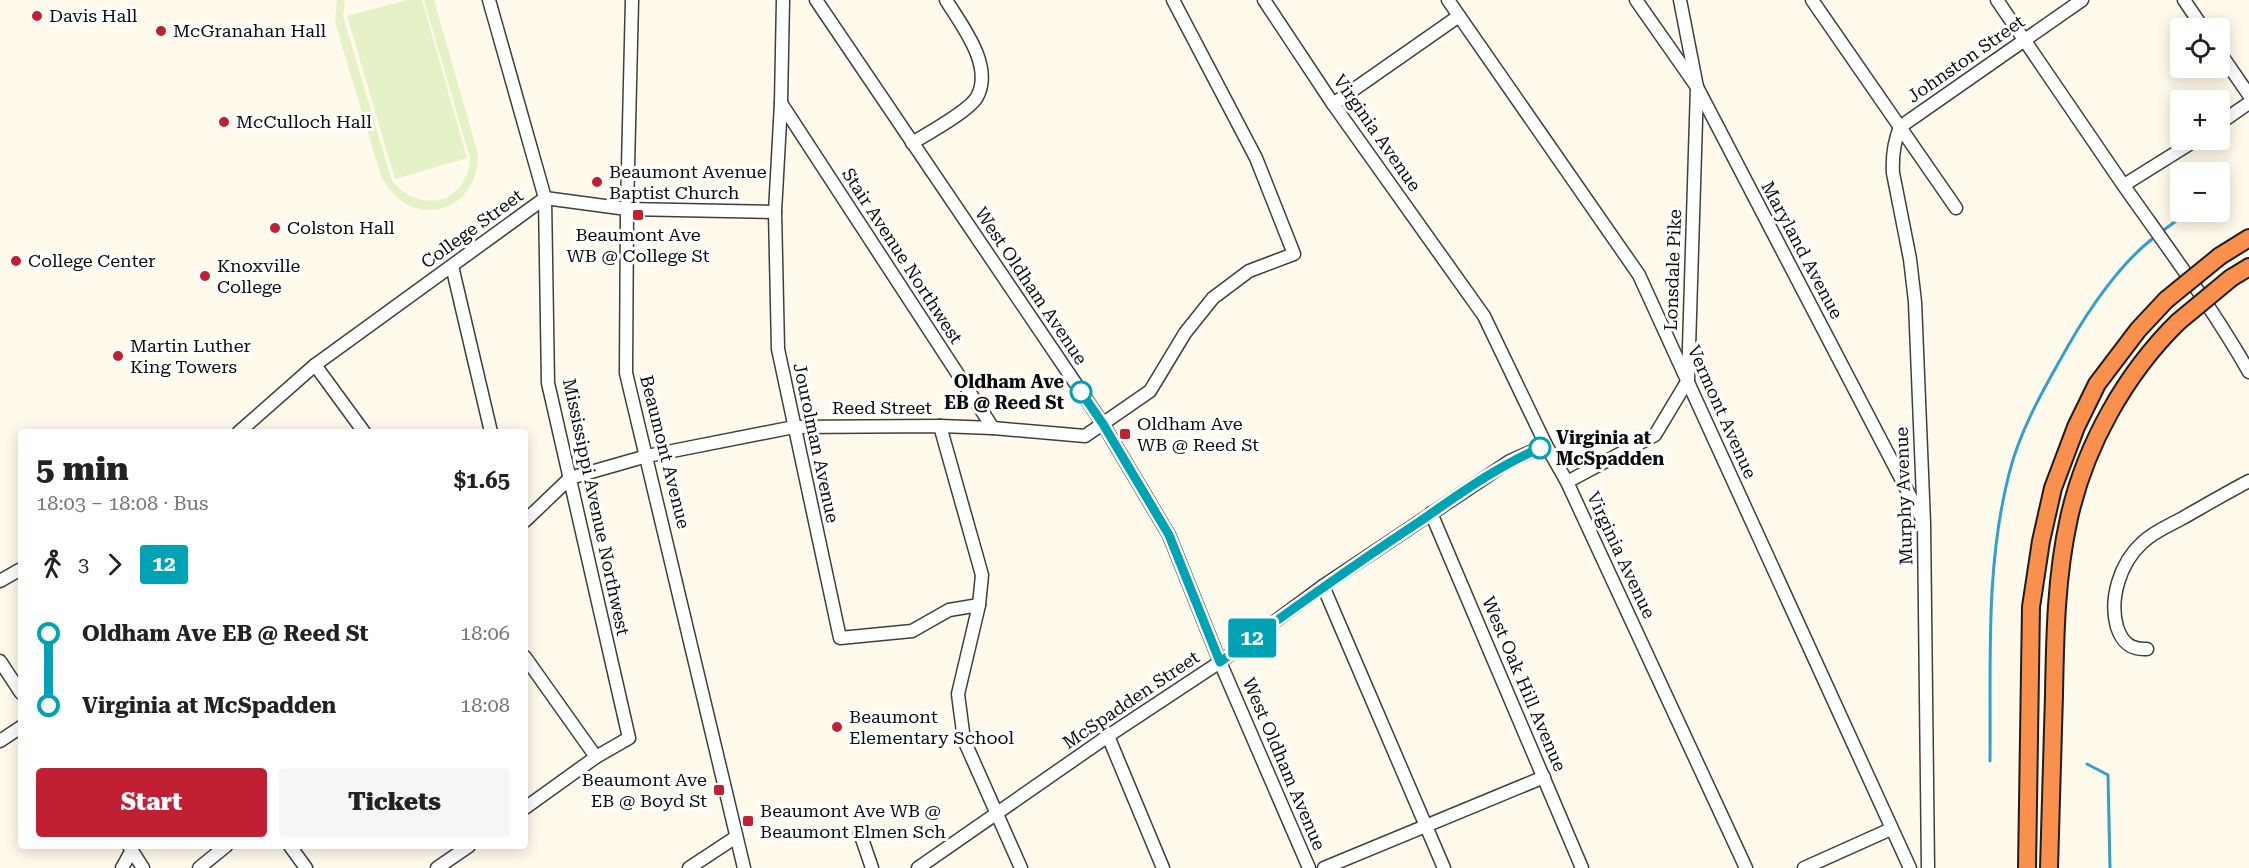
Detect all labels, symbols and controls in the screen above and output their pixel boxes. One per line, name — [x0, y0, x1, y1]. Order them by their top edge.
place label: Davis Hall — [49, 5, 138, 26]
marker: Davis Hall — [30, 9, 44, 23]
street label: Johnston Street — [1903, 10, 2029, 107]
map controls — [2170, 18, 2230, 222]
button: locate — [2170, 18, 2230, 78]
place label: McGranahan Hall — [173, 20, 327, 41]
marker: McGranahan Hall — [154, 24, 168, 38]
street label: Virginia Avenue — [1329, 70, 1426, 195]
button: + — [2170, 90, 2230, 150]
place label: McCulloch Hall — [236, 111, 372, 132]
marker: McCulloch Hall — [217, 115, 231, 129]
place label: Beaumont Avenue Baptist Church — [609, 161, 767, 203]
button: − — [2170, 162, 2230, 222]
street label: Stair Avenue Northwest — [838, 164, 967, 348]
marker: Beaumont Avenue Baptist Church — [590, 175, 604, 189]
street label: Maryland Avenue — [1757, 177, 1848, 322]
street label: College Street — [417, 184, 527, 273]
street label: West Oldham Avenue — [971, 203, 1092, 369]
marker: Beaumont Ave WB @ College St — [631, 208, 645, 222]
street label: Lonsdale Pike — [1660, 209, 1685, 331]
place label: Colston Hall — [287, 217, 395, 238]
marker: Colston Hall — [268, 221, 282, 235]
place label: Beaumont Ave WB @ College St — [567, 224, 710, 266]
place label: College Center — [28, 250, 155, 271]
marker: College Center — [9, 254, 23, 268]
place label: Knoxville College — [217, 255, 300, 297]
marker: Knoxville College — [198, 269, 212, 283]
place label: Martin Luther King Towers — [130, 335, 251, 377]
street label: Vermont Avenue — [1684, 342, 1761, 482]
marker: Martin Luther King Towers — [111, 349, 125, 363]
street label: Jourolman Avenue — [789, 361, 844, 525]
place label: Oldham Ave EB @ Reed St — [944, 371, 1064, 413]
street label: Beaumont Avenue — [636, 373, 695, 531]
street label: Mississippi Avenue Northwest — [559, 376, 634, 638]
marker: Oldham Ave EB @ Reed St — [1070, 381, 1092, 403]
street label: Reed Street — [832, 397, 932, 418]
place label: Oldham Ave WB @ Reed St — [1137, 413, 1259, 455]
street label: Murphy Avenue — [1891, 426, 1916, 566]
marker: Oldham Ave WB @ Reed St — [1118, 427, 1132, 441]
place label: Virginia at McSpadden — [1556, 427, 1664, 469]
marker: Virginia at McSpadden — [1529, 437, 1551, 459]
text: 5 min — [36, 449, 129, 488]
text: $1.65 — [454, 468, 510, 493]
street label: Virginia Avenue — [1583, 488, 1660, 622]
text: 18:03 – 18:08 · Bus — [36, 491, 208, 515]
icon: walk — [36, 548, 69, 581]
icon: forward — [98, 548, 131, 581]
text: 3 — [78, 552, 89, 576]
text: 12 — [152, 552, 176, 576]
street label: West Oak Hill Avenue — [1478, 593, 1571, 775]
line badge: 12 — [1225, 618, 1279, 658]
text: Oldham Ave EB @ Reed St — [82, 621, 369, 646]
text: 18:06 — [460, 621, 510, 645]
text: 12 — [1240, 626, 1264, 650]
street label: McSpadden Street — [1058, 646, 1203, 753]
street label: West Oldham Avenue — [1239, 674, 1330, 853]
text: Virginia at McSpadden — [82, 693, 336, 718]
text: 18:08 — [460, 693, 510, 717]
place label: Beaumont Elementary School — [849, 706, 1014, 748]
marker: Beaumont Elementary School — [830, 720, 844, 734]
button: Start — [36, 768, 267, 837]
button: Tickets — [279, 768, 510, 837]
place label: Beaumont Ave EB @ Boyd St — [582, 769, 707, 811]
marker: Beaumont Ave EB @ Boyd St — [712, 783, 726, 797]
place label: Beaumont Ave WB @ Beaumont Elmen Sch — [760, 800, 946, 842]
marker: Beaumont Ave WB @ Beaumont Elmen Sch — [741, 814, 755, 828]

